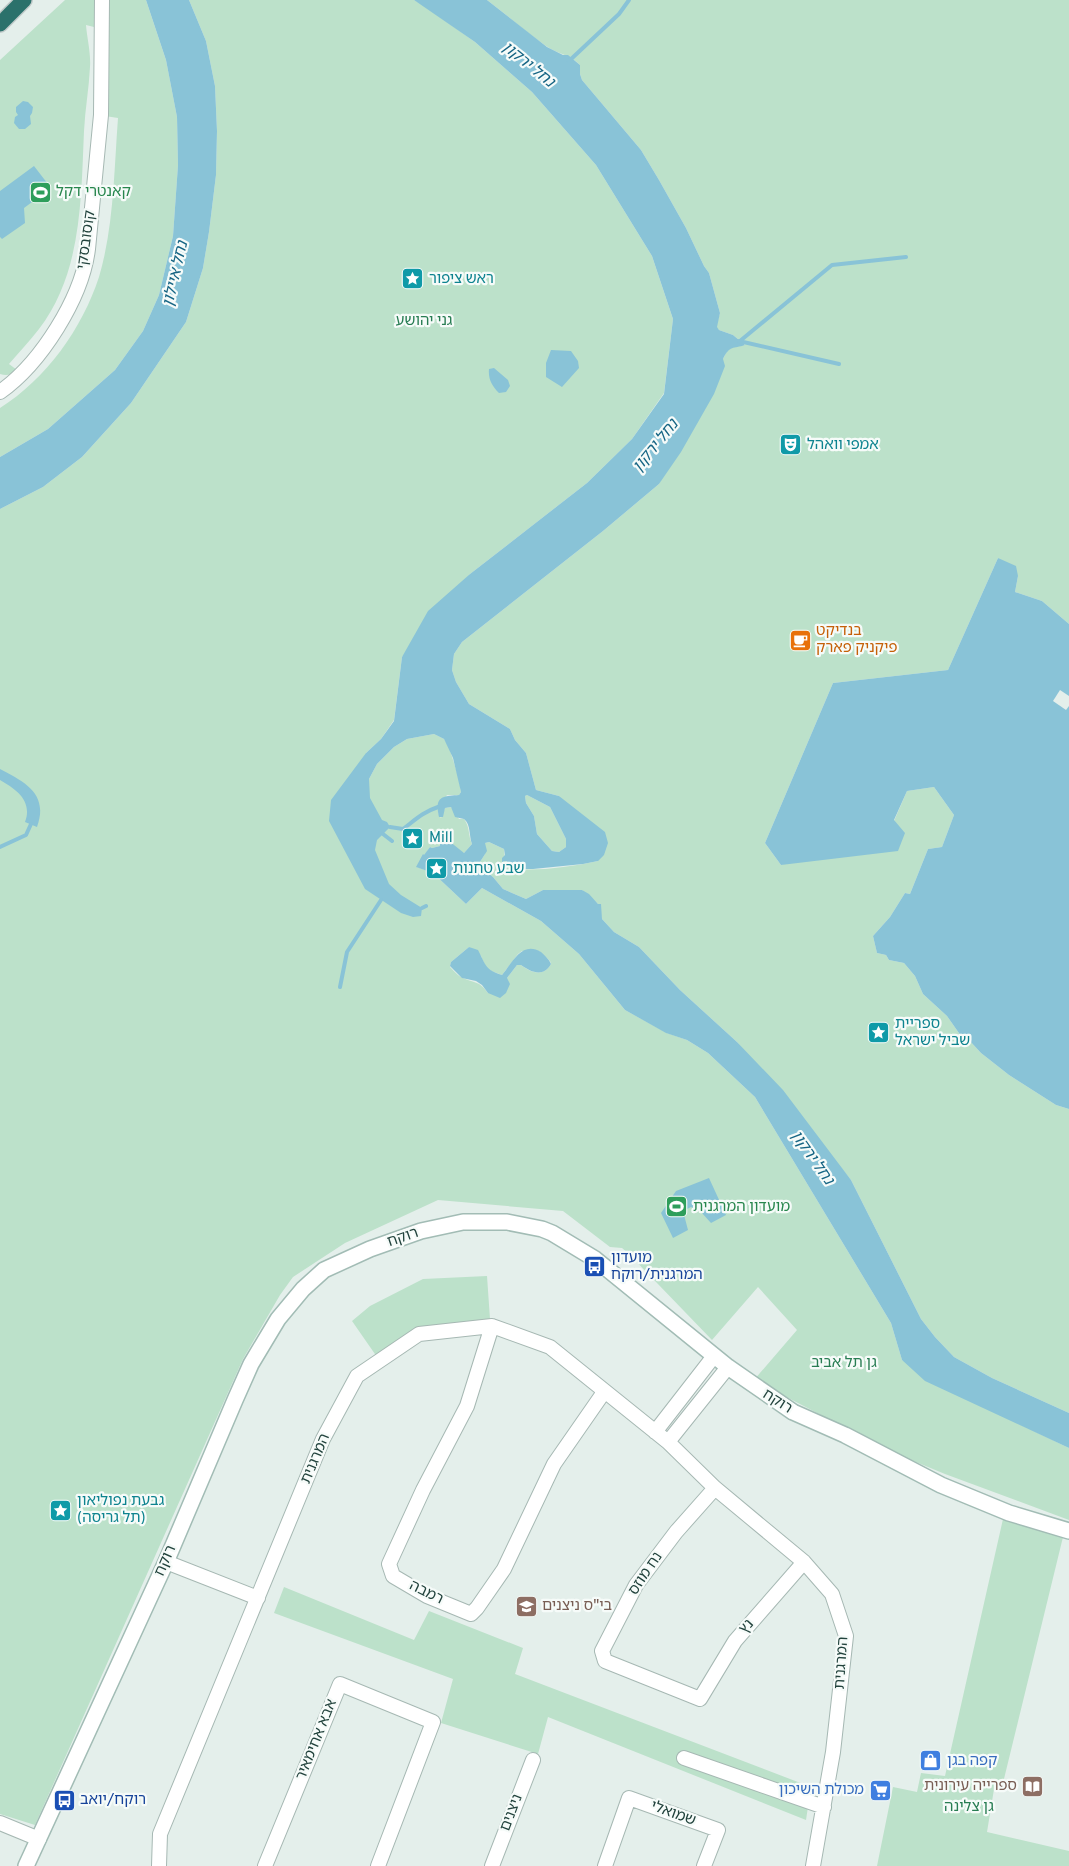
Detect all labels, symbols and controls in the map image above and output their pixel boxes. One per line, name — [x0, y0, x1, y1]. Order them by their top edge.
water label: נחל ירקון — [498, 38, 559, 93]
sports icon: קאנטרי דקל — [28, 180, 52, 204]
place label: קאנטרי דקל — [56, 183, 131, 202]
street label: קוסובסקי — [73, 209, 101, 271]
water label: נחל איילון — [159, 239, 193, 309]
place icon: ראש ציפור — [401, 267, 425, 291]
place label: ראש ציפור — [429, 270, 494, 289]
park label: גני יהושע — [396, 312, 453, 331]
water label: נחל ירקון — [629, 415, 684, 476]
theatre icon: אמפי וואהל — [779, 433, 803, 457]
place label: אמפי וואהל — [807, 436, 879, 455]
place label: בנדיקט פיקניק פארק — [816, 622, 897, 658]
cafe icon: בנדיקט פיקניק פארק — [788, 628, 812, 652]
place icon: Mill — [401, 826, 425, 850]
place label: Mill — [429, 829, 453, 848]
place icon: שבע טחנות — [425, 857, 449, 881]
place label: שבע טחנות — [453, 860, 525, 879]
place label: ספריית שביל ישראל — [895, 1015, 970, 1051]
place icon: ספריית שביל ישראל — [867, 1021, 891, 1045]
water label: נחל ירקון — [786, 1127, 838, 1190]
sports icon: מועדון המרגנית — [665, 1195, 689, 1219]
place label: מועדון המרגנית — [693, 1198, 790, 1217]
street label: רוקח — [385, 1224, 421, 1252]
place label: מועדון המרגנית/רוקח — [611, 1249, 703, 1285]
bus stop icon: מועדון המרגנית/רוקח — [583, 1255, 607, 1279]
park label: גן תל אביב — [811, 1354, 877, 1373]
street label: רוקח — [759, 1386, 795, 1418]
street label: המרגנית — [297, 1431, 335, 1487]
place label: גבעת נפוליאון (תל גריסה) — [77, 1492, 165, 1528]
place icon: גבעת נפוליאון (תל גריסה) — [49, 1498, 73, 1522]
street label: רוקח — [151, 1543, 181, 1579]
street label: נח מוזס — [625, 1549, 667, 1599]
street label: רמבה — [406, 1577, 446, 1609]
school or university icon: בי"ס ניצנים — [514, 1594, 538, 1618]
place label: בי"ס ניצנים — [542, 1597, 613, 1616]
street label: נץ — [735, 1616, 759, 1638]
street label: המרגנית — [831, 1636, 853, 1690]
street label: אבא אחימאיר — [292, 1697, 342, 1783]
shop icon: קפה בגן — [919, 1749, 943, 1773]
place label: קפה בגן — [947, 1752, 997, 1771]
library icon: ספרייה עירונית — [1021, 1774, 1045, 1798]
place label: ספרייה עירונית — [924, 1777, 1017, 1796]
supermarket icon: מכולת השיכון — [868, 1778, 892, 1802]
place label: מכולת השיכון — [779, 1781, 864, 1800]
bus stop icon: רוקח/יואב — [52, 1788, 76, 1812]
place label: רוקח/יואב — [80, 1791, 146, 1810]
street label: ניצנים — [496, 1792, 528, 1834]
street label: שמואלי — [648, 1797, 698, 1831]
park label: גן צלינה — [944, 1798, 994, 1817]

